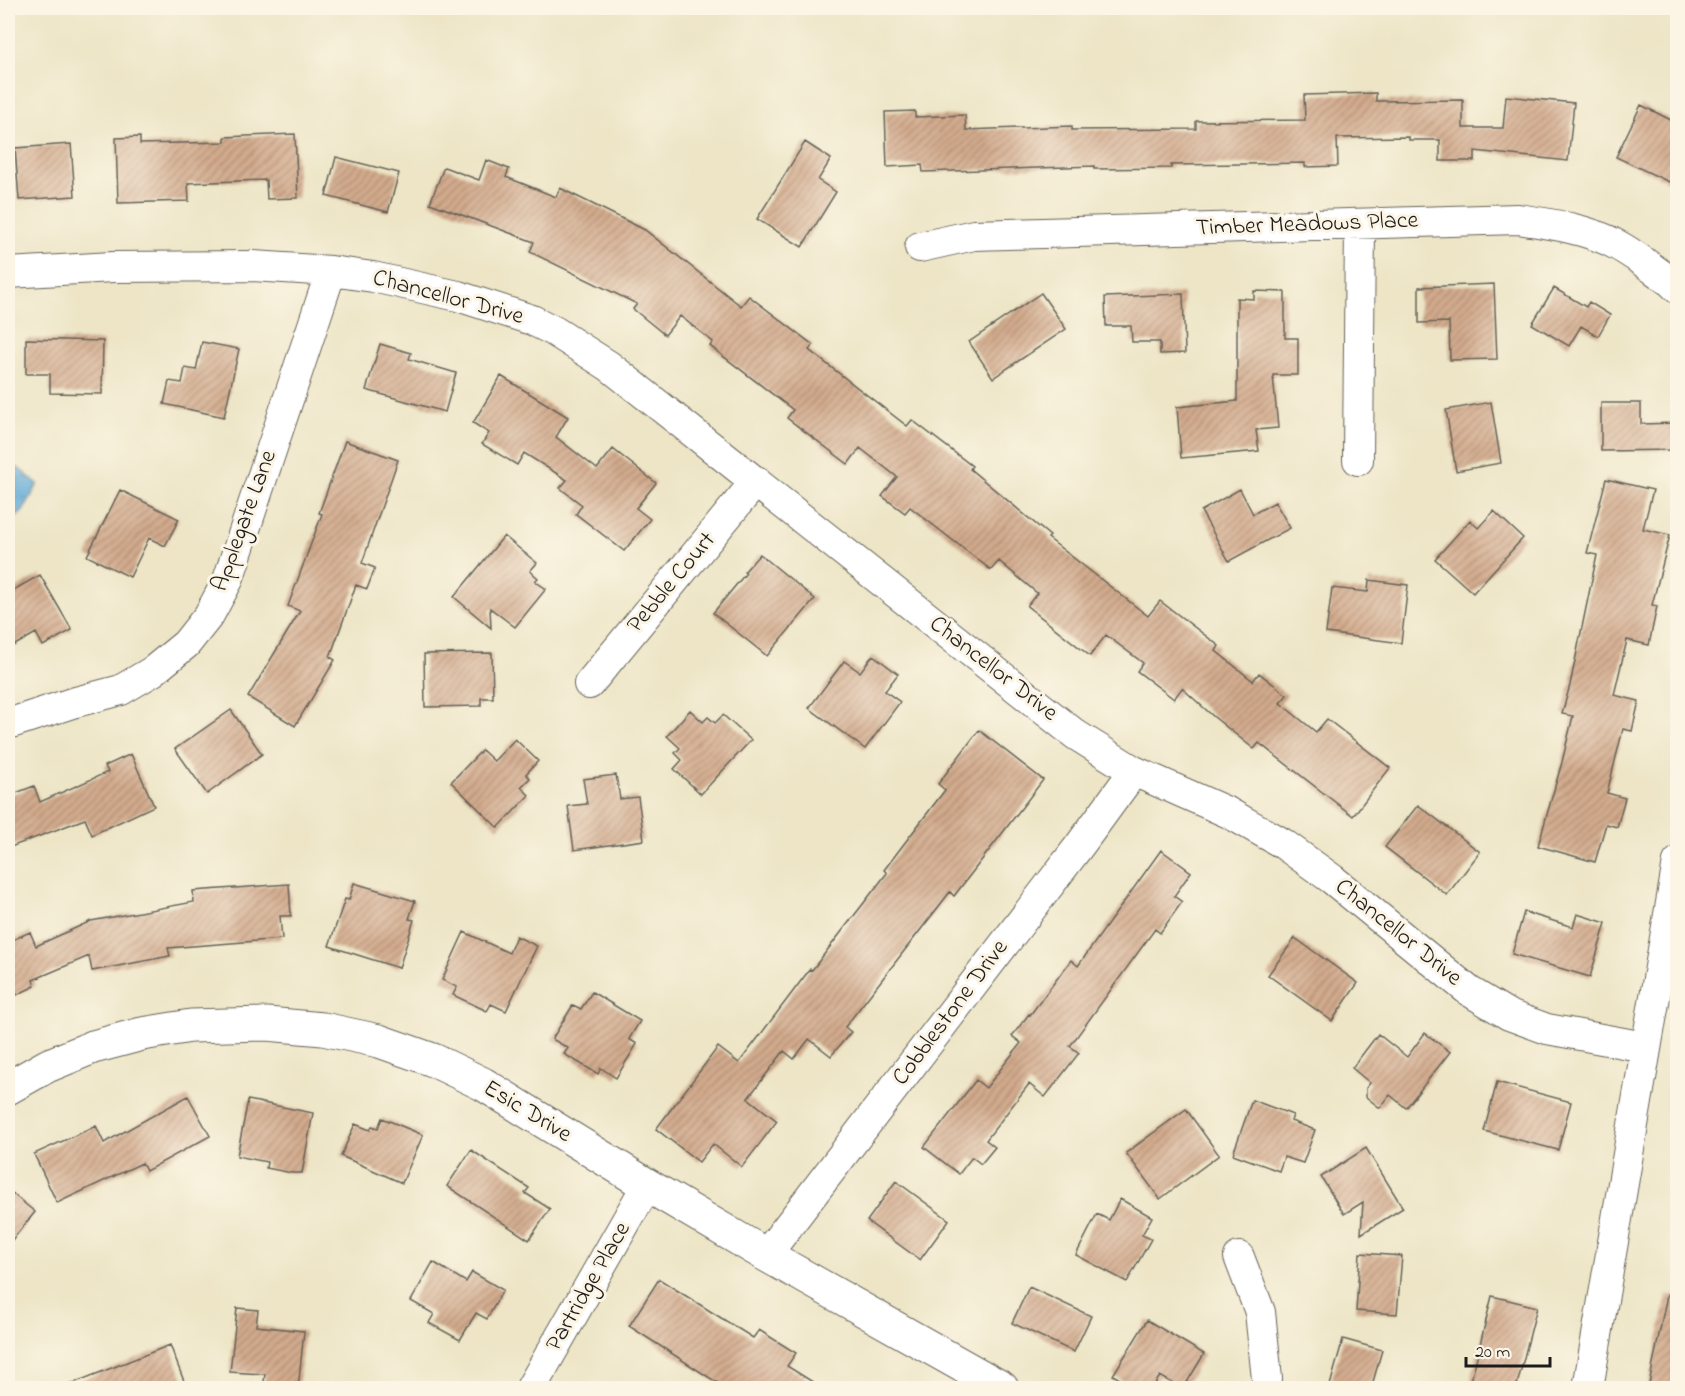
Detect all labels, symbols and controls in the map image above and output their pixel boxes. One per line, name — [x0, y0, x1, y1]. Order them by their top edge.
street label: Timber Meadows Place — [1195, 204, 1419, 246]
street label: Chancellor Drive — [369, 261, 528, 335]
street label: Applegate Lane — [203, 445, 287, 597]
street label: Pebble Court — [619, 525, 725, 641]
street label: Chancellor Drive — [921, 608, 1065, 731]
street label: Chancellor Drive — [1327, 871, 1469, 995]
street label: Cobblestone Drive — [884, 932, 1018, 1093]
street label: Esic Drive — [476, 1072, 578, 1152]
street label: Partridge Place — [538, 1215, 640, 1358]
scale bar — [1466, 1330, 1550, 1368]
text: 20 m — [1475, 1340, 1510, 1366]

